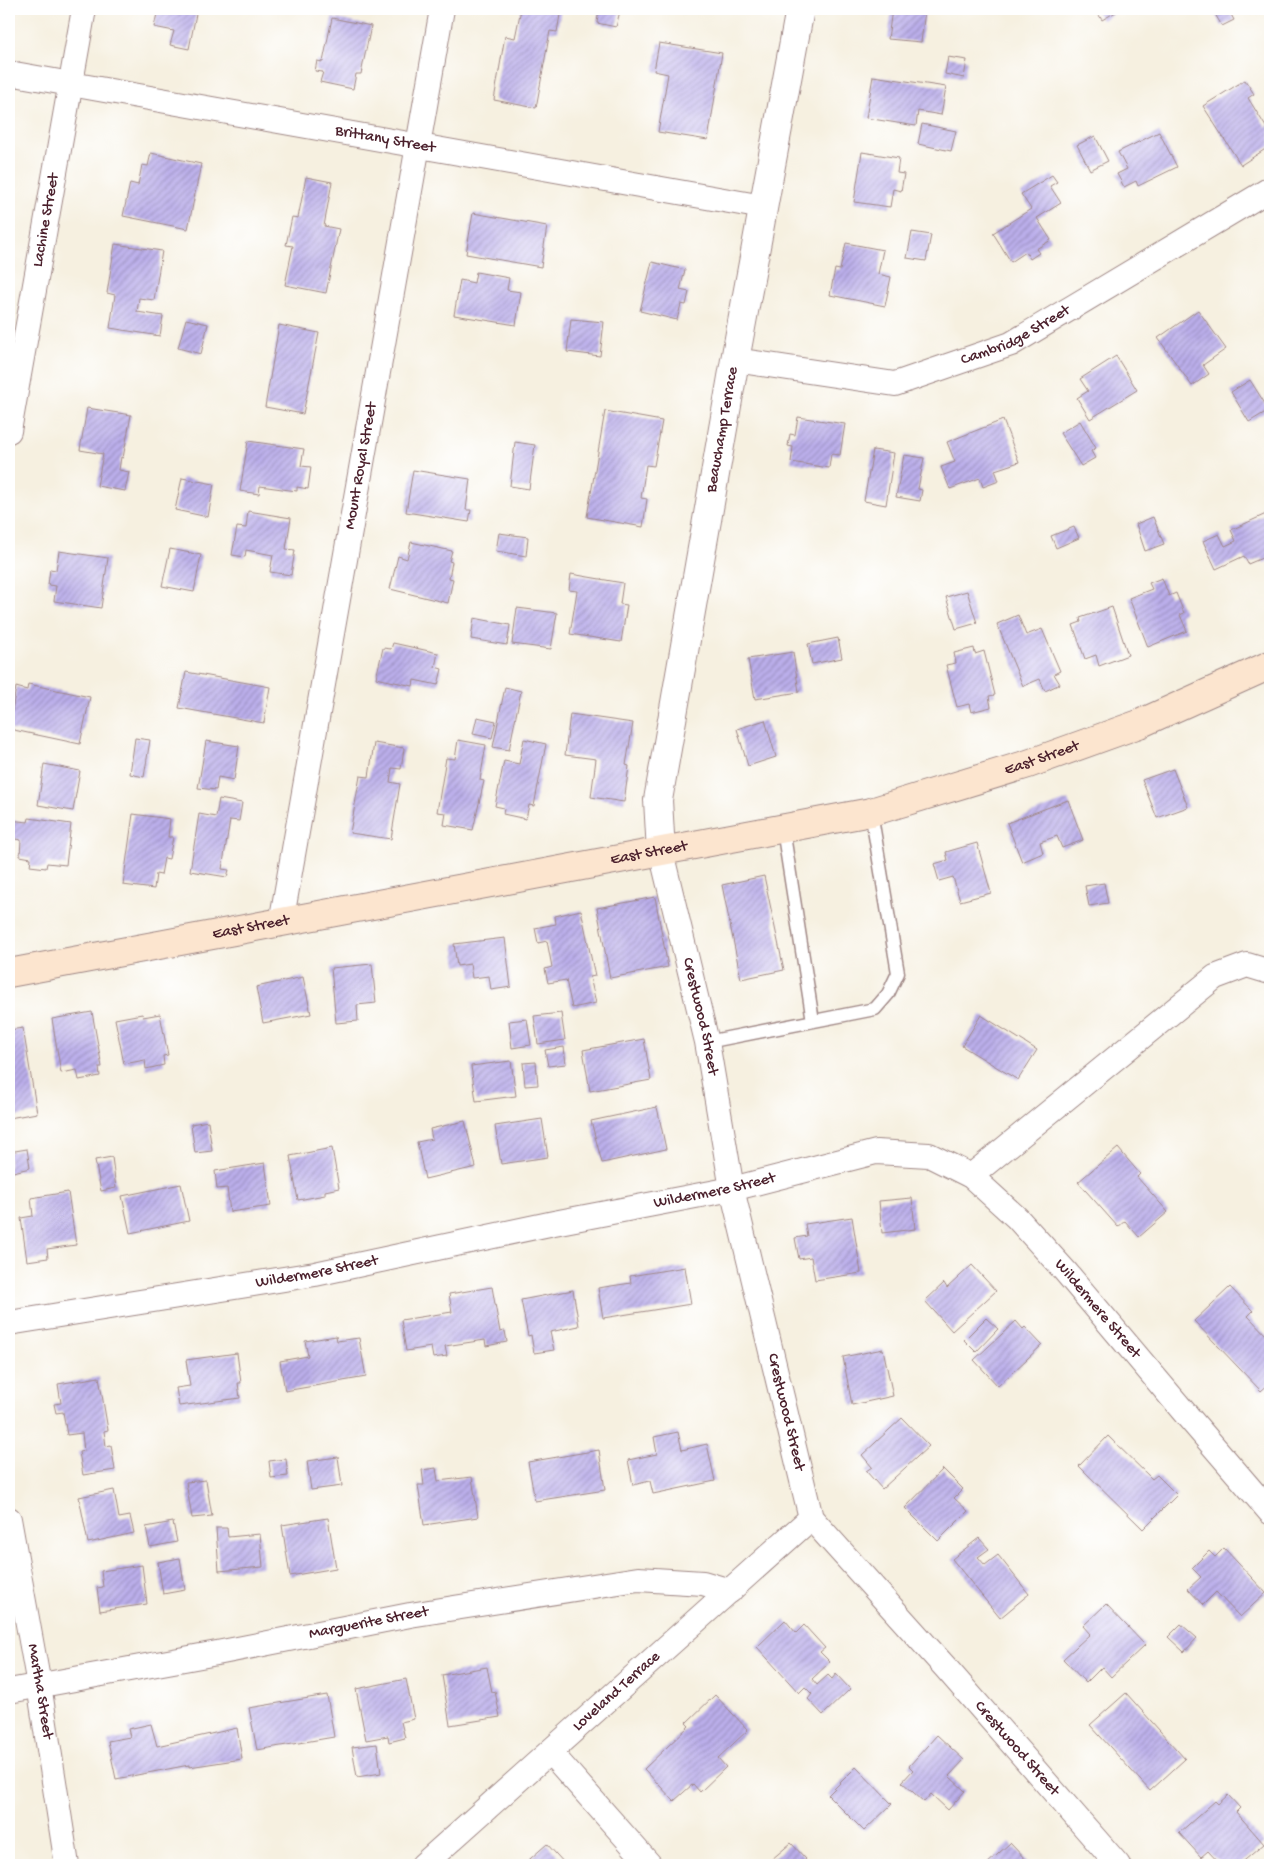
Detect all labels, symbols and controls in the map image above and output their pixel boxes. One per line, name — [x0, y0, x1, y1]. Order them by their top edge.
street label: Brittany Street — [333, 121, 438, 158]
street label: Lachine Street — [29, 171, 64, 269]
street label: Cambridge Street — [958, 300, 1075, 370]
street label: Beauchamp Terrace — [702, 365, 743, 495]
street label: Mount Royal Street — [341, 400, 382, 531]
street label: East Street — [1002, 736, 1083, 780]
street label: East Street — [609, 837, 690, 870]
street label: East Street — [211, 911, 292, 944]
street label: Crestwood Street — [677, 956, 722, 1078]
street label: Wildermere Street — [652, 1168, 779, 1213]
street label: Wildermere Street — [254, 1251, 381, 1293]
street label: Wildermere Street — [1050, 1256, 1145, 1364]
street label: Crestwood Street — [762, 1352, 809, 1474]
street label: Marguerite Street — [307, 1603, 431, 1644]
street label: Martha Street — [22, 1642, 57, 1742]
street label: Loveland Terrace — [569, 1647, 665, 1736]
street label: Crestwood Street — [970, 1697, 1064, 1801]

